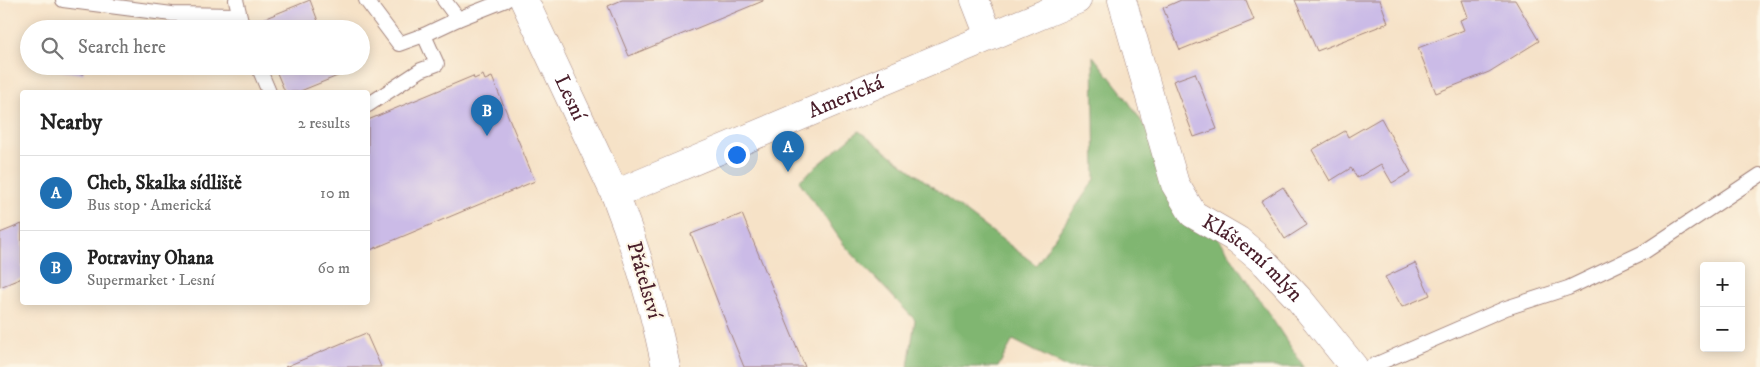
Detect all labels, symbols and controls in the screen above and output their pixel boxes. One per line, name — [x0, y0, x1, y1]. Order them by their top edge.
search box — [20, 20, 370, 75]
icon: search — [38, 34, 66, 62]
text: Search here — [78, 36, 166, 59]
street label: Americká — [804, 70, 888, 124]
street label: Lesní — [548, 71, 592, 126]
pin: B — [471, 95, 503, 136]
text: Nearby — [40, 110, 102, 136]
text: 2 results — [298, 113, 350, 133]
pin: A — [772, 131, 804, 172]
your location — [724, 142, 750, 168]
text: Cheb, Skalka sídliště — [87, 172, 242, 195]
text: A — [51, 183, 61, 203]
text: 10 m — [320, 183, 350, 203]
text: Bus stop · Americká — [87, 195, 211, 215]
street label: Klášterní mlýn — [1197, 209, 1308, 308]
street label: Přátelství — [621, 238, 668, 323]
text: Potraviny Ohana — [87, 247, 214, 270]
text: B — [51, 258, 61, 278]
text: 60 m — [318, 258, 350, 278]
map controls — [1700, 262, 1745, 352]
button: + — [1700, 262, 1745, 307]
text: Supermarket · Lesní — [87, 270, 215, 290]
button: − — [1700, 307, 1745, 352]

